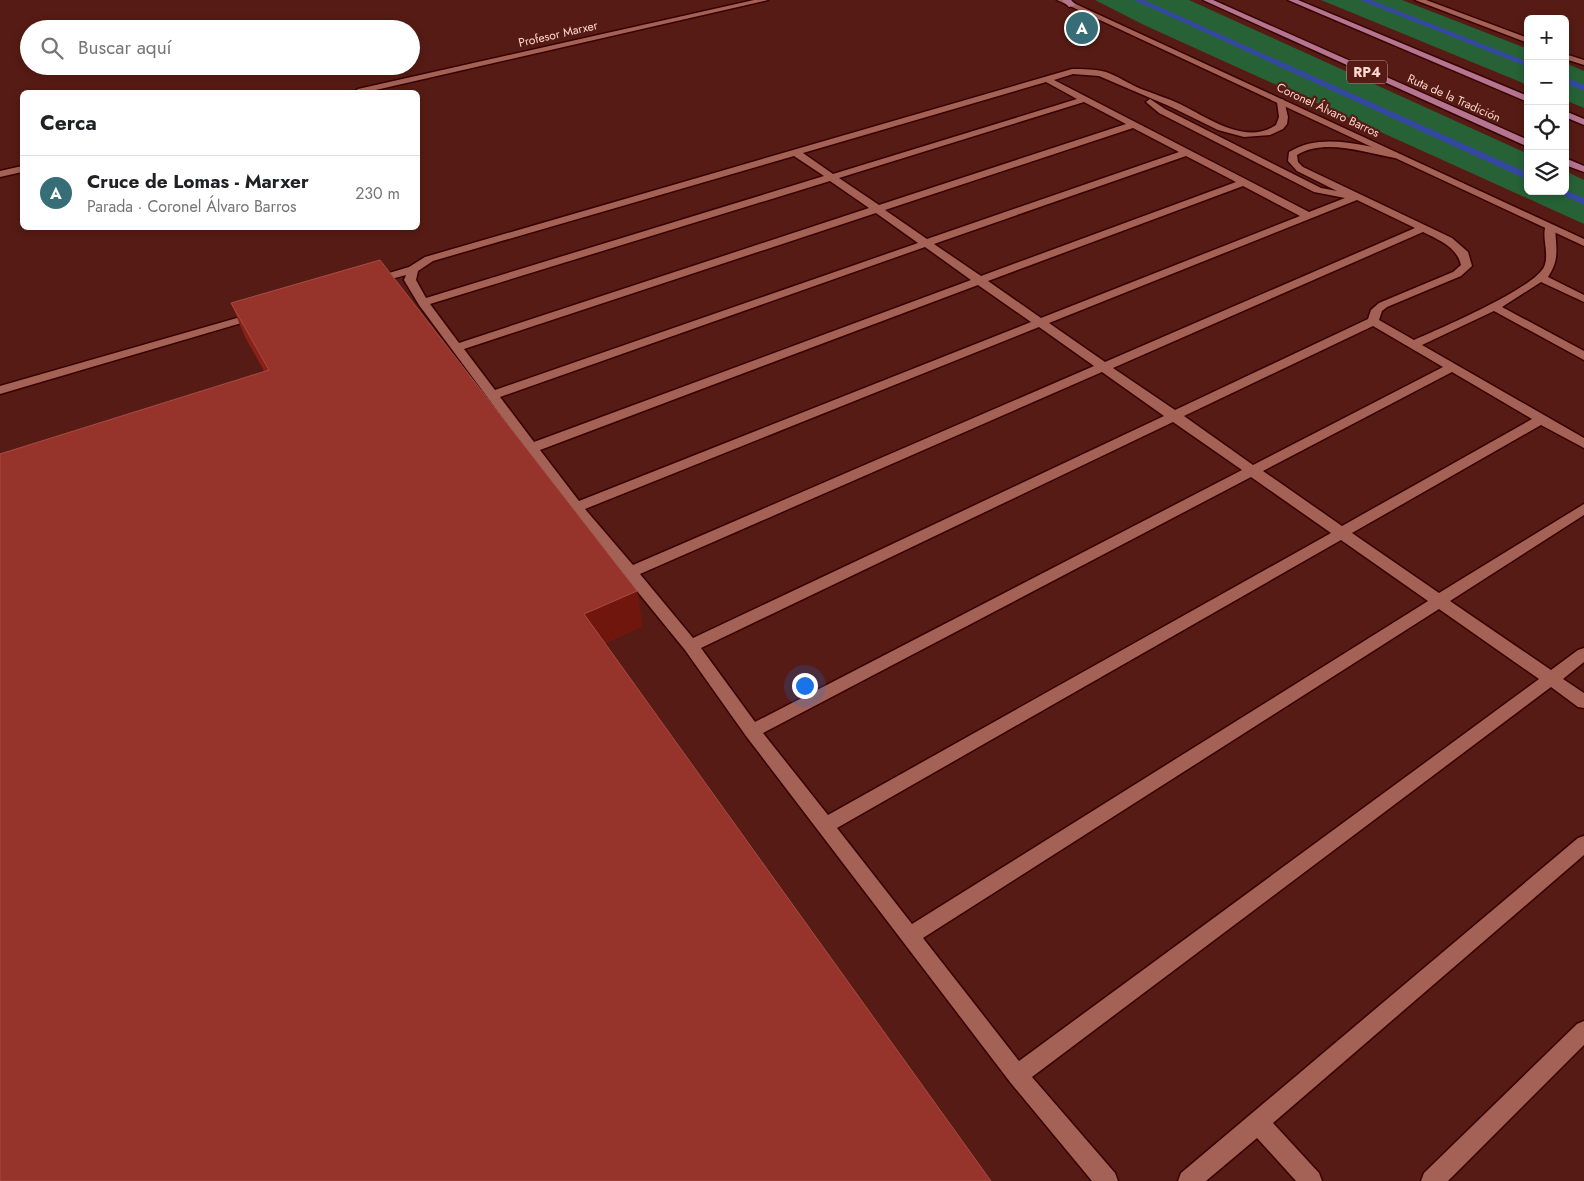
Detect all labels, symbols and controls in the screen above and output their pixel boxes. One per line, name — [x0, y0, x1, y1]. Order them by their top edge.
pin: A — [1066, 9, 1098, 47]
map controls — [1524, 15, 1569, 195]
button: + — [1524, 15, 1569, 60]
street label: Profesor Marxer — [517, 16, 600, 52]
search box — [20, 20, 420, 75]
icon: search — [38, 34, 66, 62]
text: Buscar aquí — [78, 34, 172, 61]
button: − — [1524, 60, 1569, 105]
road number: RP4 — [1347, 61, 1387, 84]
street label: Ruta de la Tradición — [1405, 69, 1503, 127]
street label: Coronel Álvaro Barros — [1274, 78, 1383, 142]
button: locate — [1524, 105, 1569, 150]
text: Cerca — [40, 108, 97, 138]
button: layers — [1524, 150, 1569, 195]
text: Cruce de Lomas - Marxer — [87, 168, 309, 195]
text: A — [50, 182, 62, 205]
text: 230 m — [355, 182, 400, 205]
text: Parada · Coronel Álvaro Barros — [87, 195, 297, 218]
your location — [792, 673, 818, 699]

